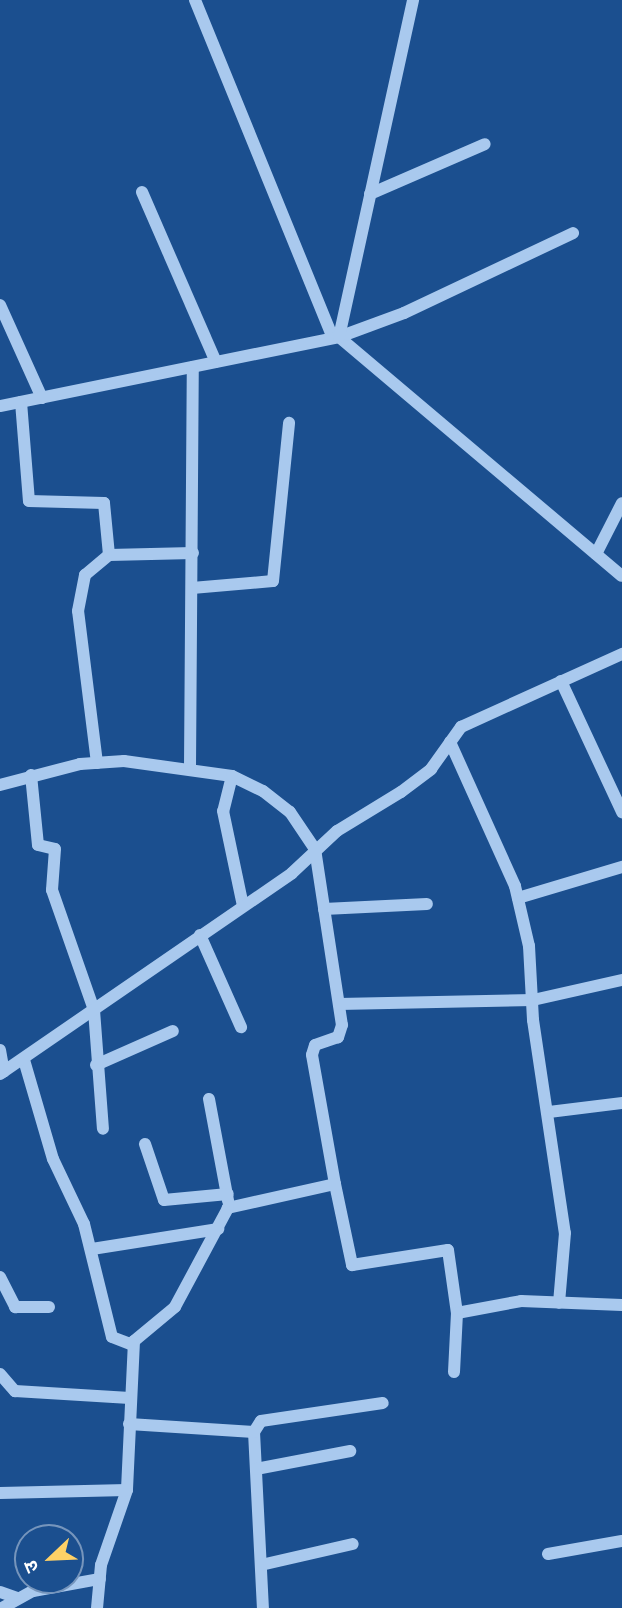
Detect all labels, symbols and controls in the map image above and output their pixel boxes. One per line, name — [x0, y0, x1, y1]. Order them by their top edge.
north arrow — [14, 1524, 84, 1594]
text: उ — [18, 1557, 44, 1576]

